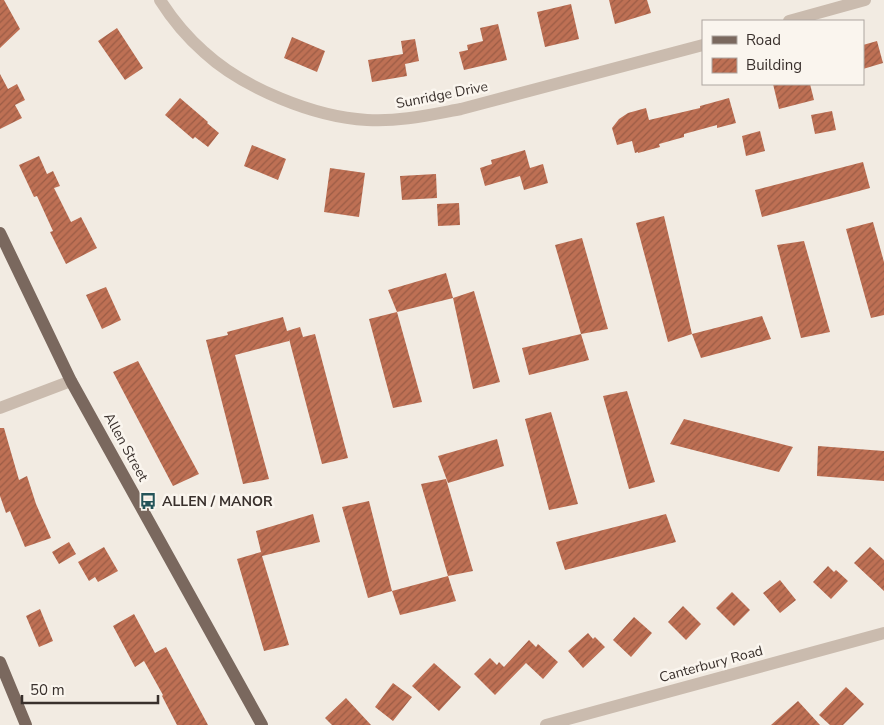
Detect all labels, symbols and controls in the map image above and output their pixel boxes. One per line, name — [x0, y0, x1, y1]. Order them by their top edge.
legend — [702, 20, 864, 85]
text: Road — [746, 30, 781, 50]
text: Building — [746, 55, 802, 75]
street label: Sunridge Drive — [394, 77, 490, 113]
street label: Allen Street — [99, 409, 153, 485]
bus stop icon: ALLEN / MANOR — [138, 491, 158, 511]
place label: ALLEN / MANOR — [162, 492, 273, 511]
street label: Canterbury Road — [657, 641, 765, 687]
scale bar — [22, 672, 159, 704]
text: 50 m — [30, 680, 65, 700]

